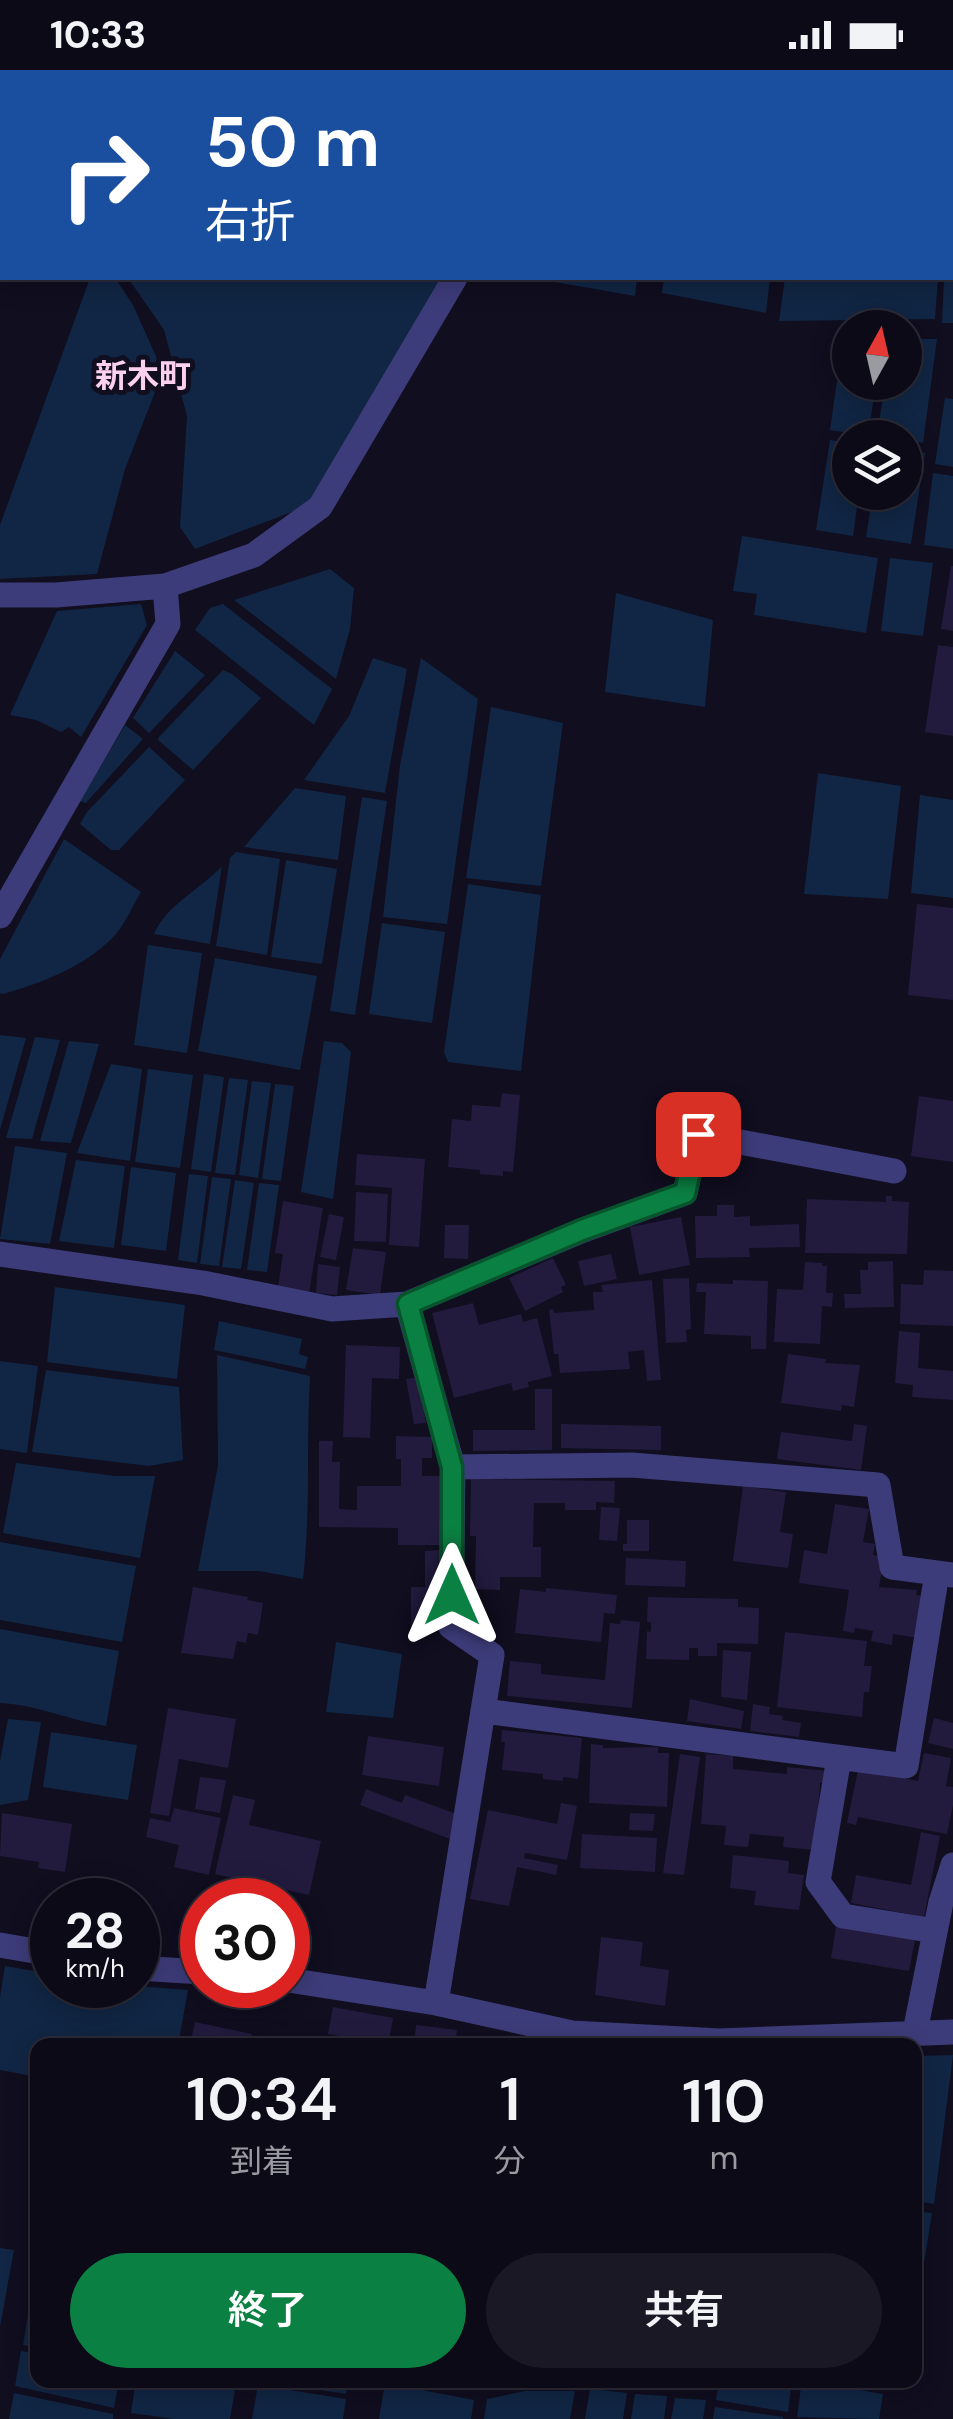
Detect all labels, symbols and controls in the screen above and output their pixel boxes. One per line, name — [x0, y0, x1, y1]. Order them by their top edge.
text: 10:33 — [50, 10, 146, 60]
text: 50 m — [205, 97, 380, 188]
icon: right — [40, 110, 170, 240]
text: 右折 — [205, 192, 295, 251]
north arrow — [832, 310, 922, 400]
map controls — [832, 310, 922, 510]
district label: 新木町 — [95, 355, 191, 397]
button: layers — [832, 420, 922, 510]
pin — [656, 1092, 741, 1177]
icon: arrive — [671, 1107, 726, 1162]
position arrow — [400, 1543, 504, 1647]
speed limit sign: 30 — [180, 1878, 310, 2008]
text: 28 — [65, 1898, 125, 1964]
text: km/h — [65, 1952, 125, 1985]
text: 10:34 — [186, 2060, 338, 2139]
text: 1 — [499, 2060, 520, 2139]
text: 110 — [682, 2062, 766, 2141]
text: m — [710, 2137, 738, 2179]
text: 到着 — [230, 2140, 294, 2182]
text: 分 — [494, 2140, 526, 2182]
button: 終了 — [70, 2253, 466, 2368]
button: 共有 — [486, 2253, 882, 2368]

